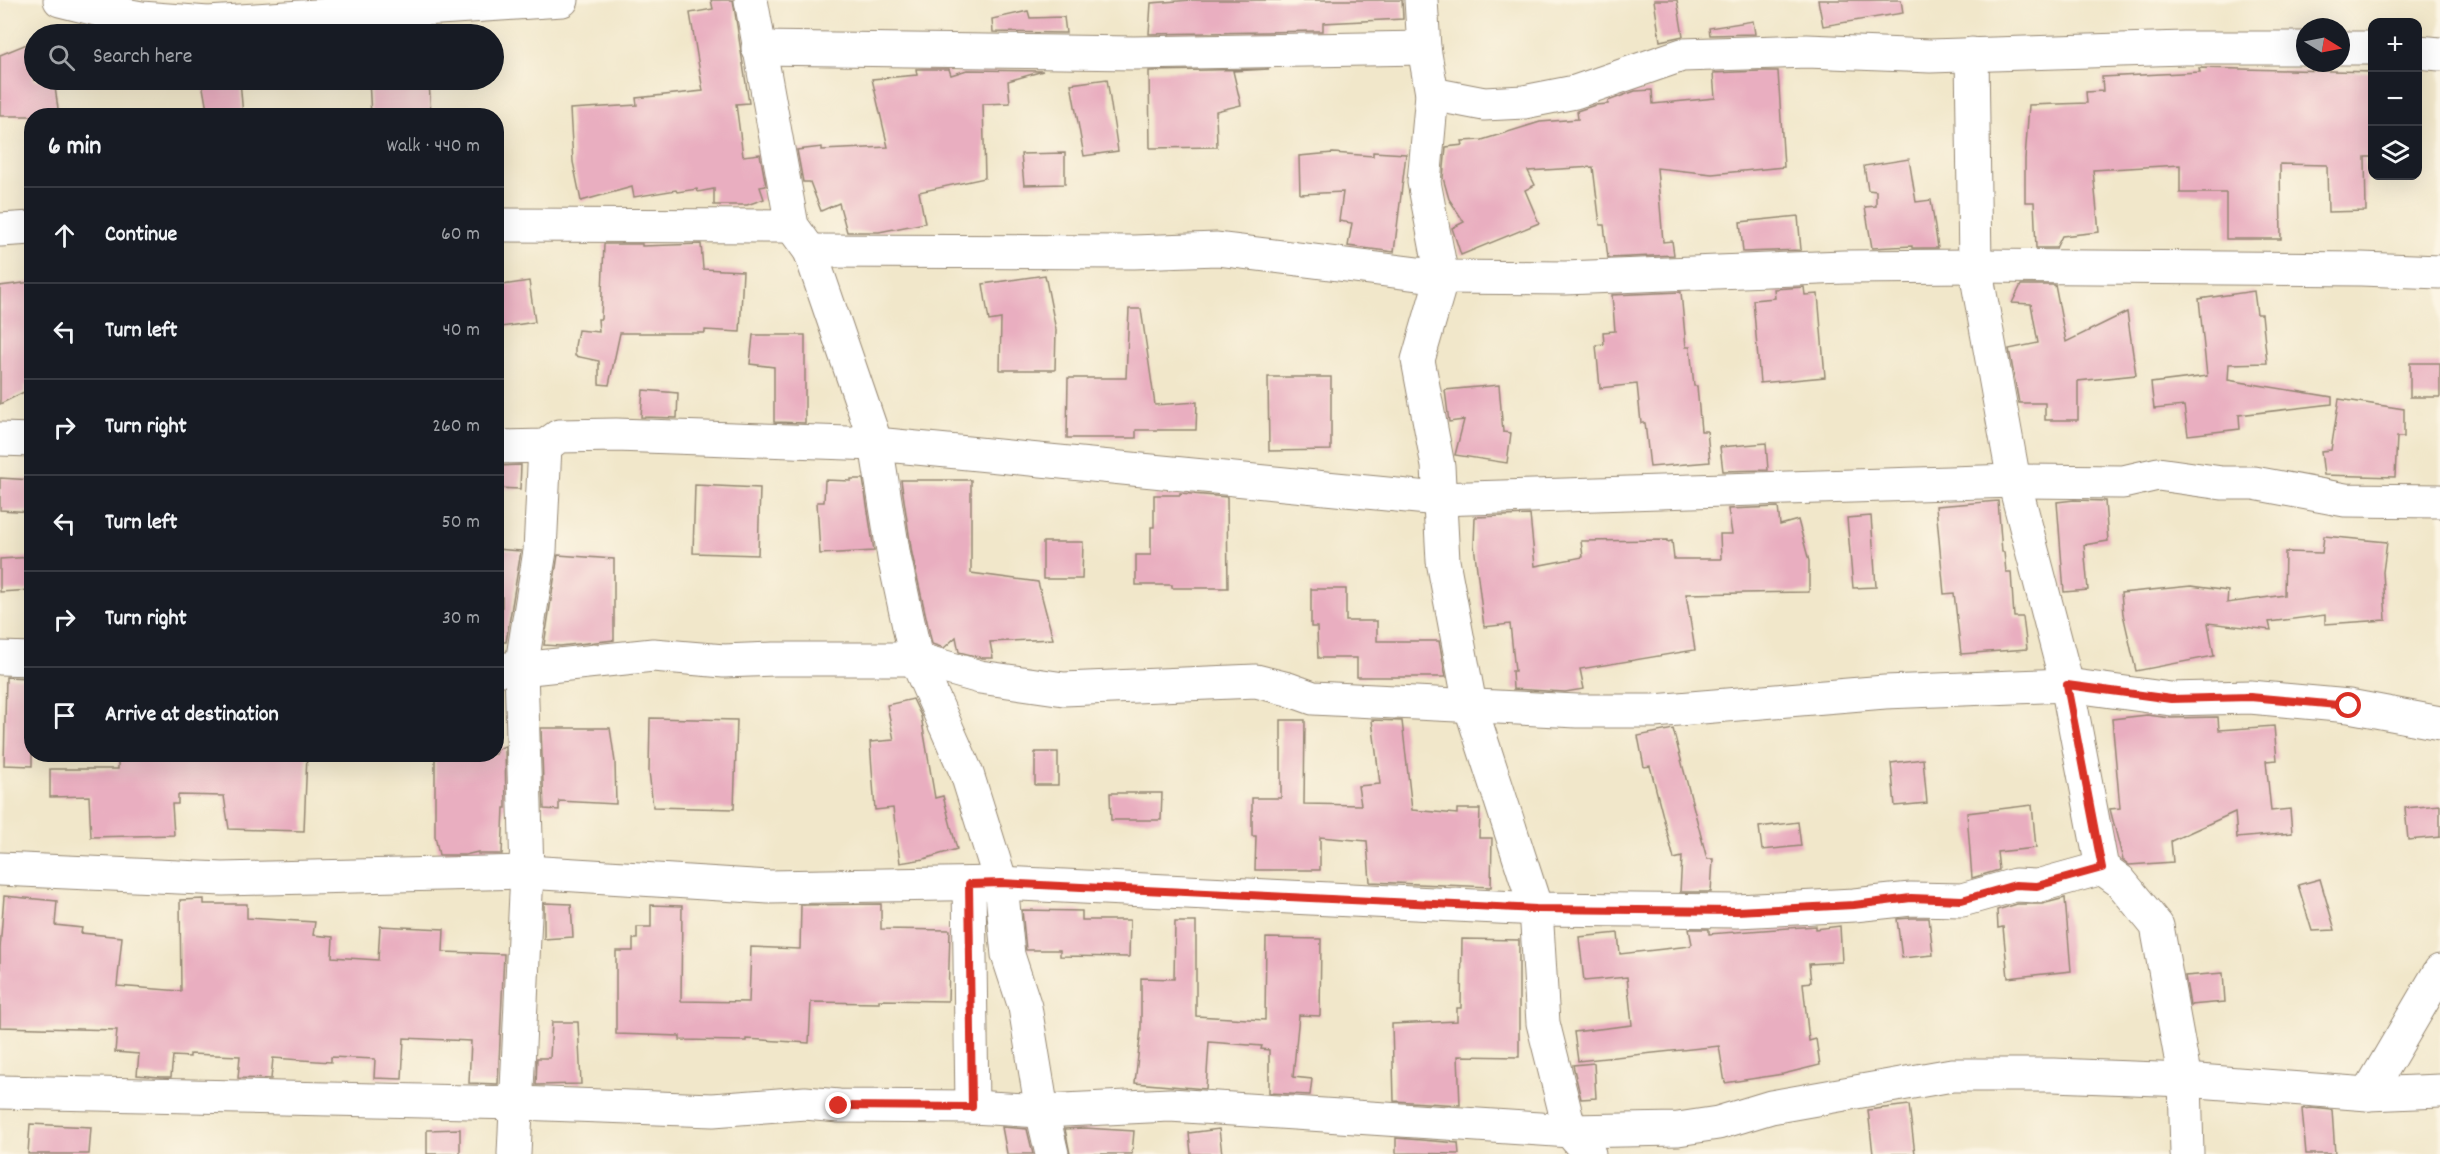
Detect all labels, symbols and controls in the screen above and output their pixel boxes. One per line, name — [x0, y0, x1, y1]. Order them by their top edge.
north arrow — [2296, 18, 2350, 72]
map controls — [2368, 18, 2422, 180]
button: + — [2368, 18, 2422, 72]
search box — [24, 24, 504, 90]
icon: search — [45, 41, 78, 74]
text: Search here — [93, 42, 192, 73]
button: − — [2368, 72, 2422, 126]
button: layers — [2368, 126, 2422, 180]
text: 6 min — [48, 129, 101, 166]
text: Walk · 440 m — [387, 133, 480, 161]
icon: ahead — [48, 219, 81, 252]
text: Continue — [105, 220, 177, 251]
text: 60 m — [441, 221, 480, 249]
icon: left — [48, 315, 81, 348]
text: Turn left — [105, 316, 177, 347]
text: 40 m — [442, 317, 480, 345]
icon: right — [48, 411, 81, 444]
text: Turn right — [105, 412, 187, 443]
text: 260 m — [432, 413, 480, 441]
icon: left — [48, 507, 81, 540]
text: Turn left — [105, 508, 177, 539]
text: 50 m — [442, 509, 480, 537]
icon: right — [48, 603, 81, 636]
text: Turn right — [105, 604, 187, 635]
text: 30 m — [442, 605, 480, 633]
route start — [2335, 692, 2361, 718]
icon: arrive — [48, 699, 81, 732]
text: Arrive at destination — [105, 700, 279, 731]
route end — [825, 1092, 851, 1118]

